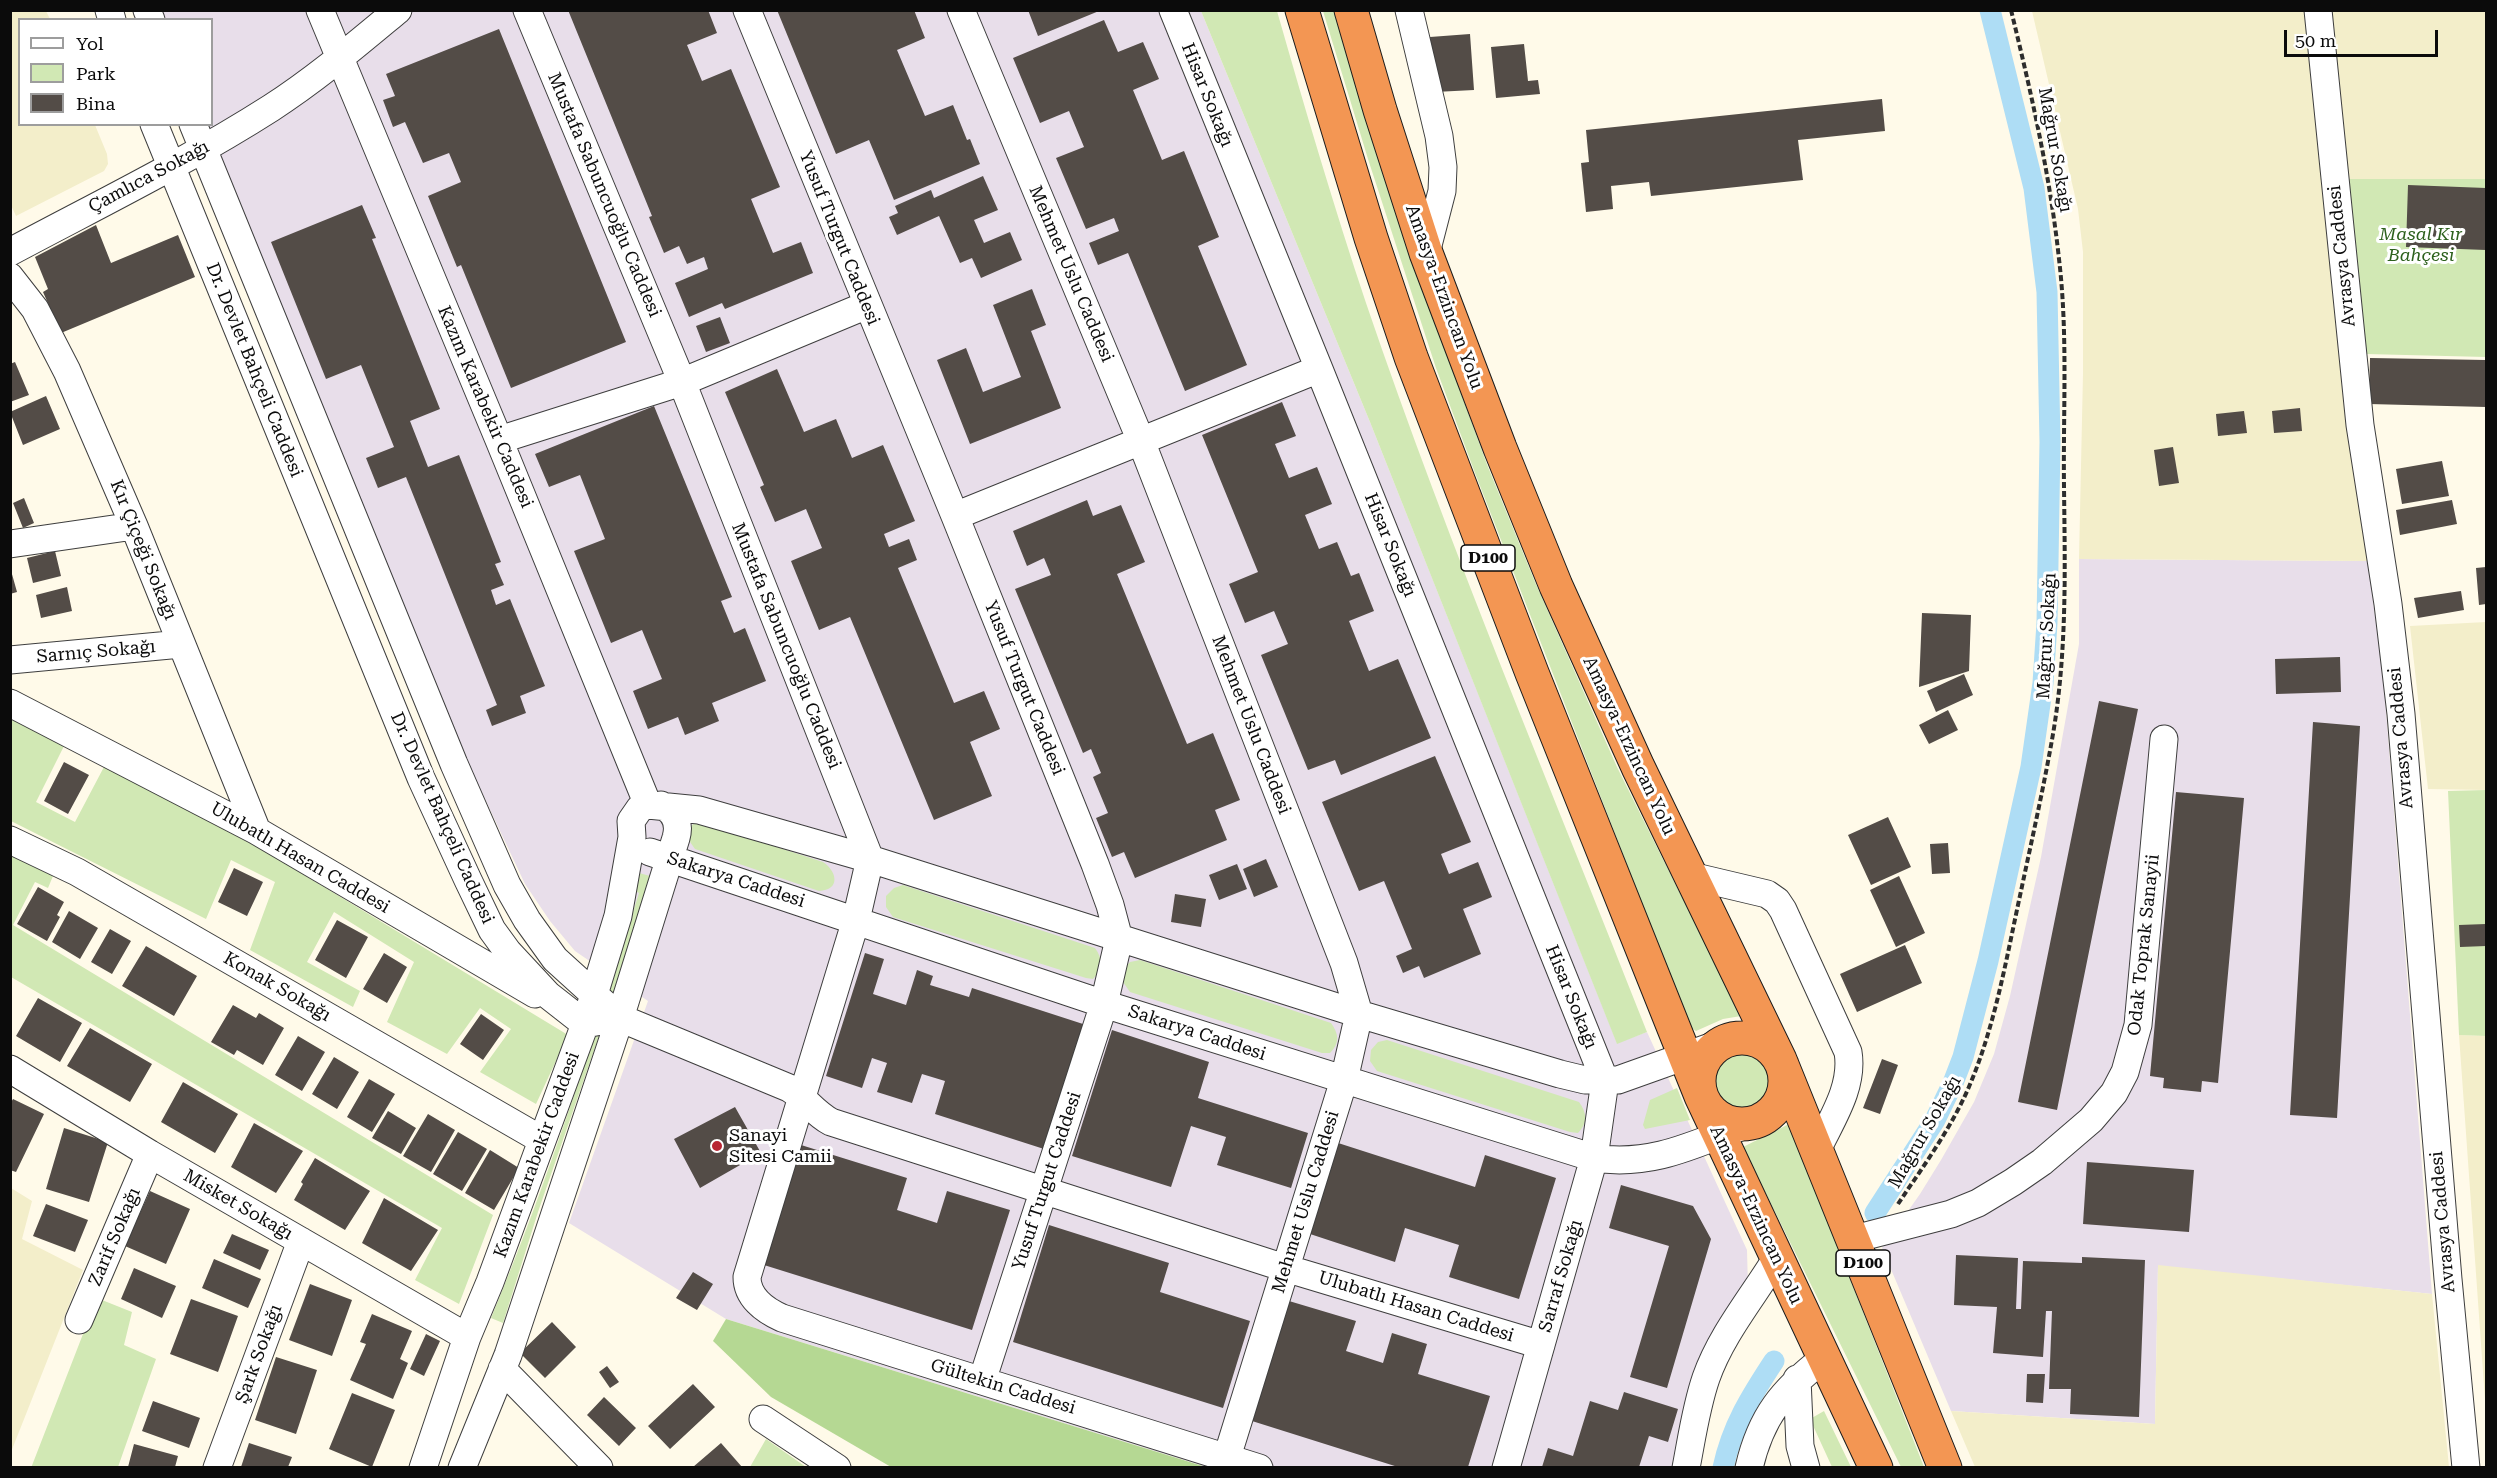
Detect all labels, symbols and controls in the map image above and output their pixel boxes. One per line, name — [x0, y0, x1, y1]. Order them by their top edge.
legend — [18, 18, 213, 126]
scale bar — [2287, 18, 2442, 56]
text: 50 m — [2295, 30, 2336, 51]
text: Yol — [76, 33, 104, 54]
street label: Hisar Sokağı — [1176, 40, 1238, 150]
text: Park — [76, 63, 116, 84]
street label: Mustafa Sabuncuoğlu Caddesi — [543, 70, 665, 320]
street label: Mağrur Sokağı — [2033, 86, 2077, 214]
text: Bina — [76, 93, 115, 114]
street label: Çamlıca Sokağı — [85, 136, 213, 218]
street label: Yusuf Turgut Caddesi — [794, 147, 884, 329]
street label: Mehmet Uslu Caddesi — [1024, 182, 1118, 366]
street label: Avrasya Caddesi — [2324, 184, 2360, 328]
street label: Amasya-Erzincan Yolu — [1401, 202, 1487, 392]
park label: Masal Kır Bahçesi — [2379, 224, 2463, 266]
street label: Dr. Devlet Bahçeli Caddesi — [201, 260, 307, 480]
street label: Kazım Karabekir Caddesi — [433, 303, 537, 511]
street label: Kır Çiçeği Sokağı — [105, 477, 181, 623]
street label: Hisar Sokağı — [1359, 490, 1421, 600]
street label: Mustafa Sabuncuoğlu Caddesi — [727, 520, 845, 772]
road number: D100 — [1461, 545, 1515, 571]
street label: Mağrur Sokağı — [2033, 572, 2061, 700]
street label: Yusuf Turgut Caddesi — [979, 597, 1069, 779]
street label: Mehmet Uslu Caddesi — [1207, 633, 1295, 817]
street label: Sarnıç Sokağı — [36, 636, 156, 668]
street label: Amasya-Erzincan Yolu — [1578, 653, 1680, 839]
street label: Avrasya Caddesi — [2384, 666, 2418, 810]
street label: Dr. Devlet Bahçeli Caddesi — [386, 709, 498, 927]
street label: Ulubatlı Hasan Caddesi — [206, 798, 394, 918]
street label: Sakarya Caddesi — [664, 848, 808, 912]
street label: Odak Toprak Sanayii — [2124, 853, 2164, 1037]
street label: Hisar Sokağı — [1540, 942, 1602, 1052]
street label: Konak Sokağı — [220, 948, 334, 1026]
street label: Sakarya Caddesi — [1125, 1001, 1269, 1065]
street label: Kazım Karabekir Caddesi — [490, 1049, 584, 1261]
street label: Mağrur Sokağı — [1884, 1072, 1966, 1192]
street label: Yusuf Turgut Caddesi — [1008, 1089, 1086, 1273]
street label: Mehmet Uslu Caddesi — [1268, 1108, 1344, 1296]
street label: Amasya-Erzincan Yolu — [1705, 1122, 1807, 1308]
place label: Sanayi Sitesi Camii — [729, 1125, 832, 1168]
marker: Sanayi Sitesi Camii — [710, 1139, 724, 1153]
street label: Avrasya Caddesi — [2426, 1150, 2460, 1294]
street label: Misket Sokağı — [180, 1165, 296, 1245]
street label: Zarif Sokağı — [85, 1185, 145, 1289]
street label: Sarraf Sokağı — [1535, 1217, 1587, 1335]
road number: D100 — [1836, 1250, 1890, 1276]
street label: Ulubatlı Hasan Caddesi — [1316, 1267, 1516, 1347]
street label: Şark Sokağı — [231, 1302, 287, 1406]
street label: Gültekin Caddesi — [928, 1355, 1078, 1419]

